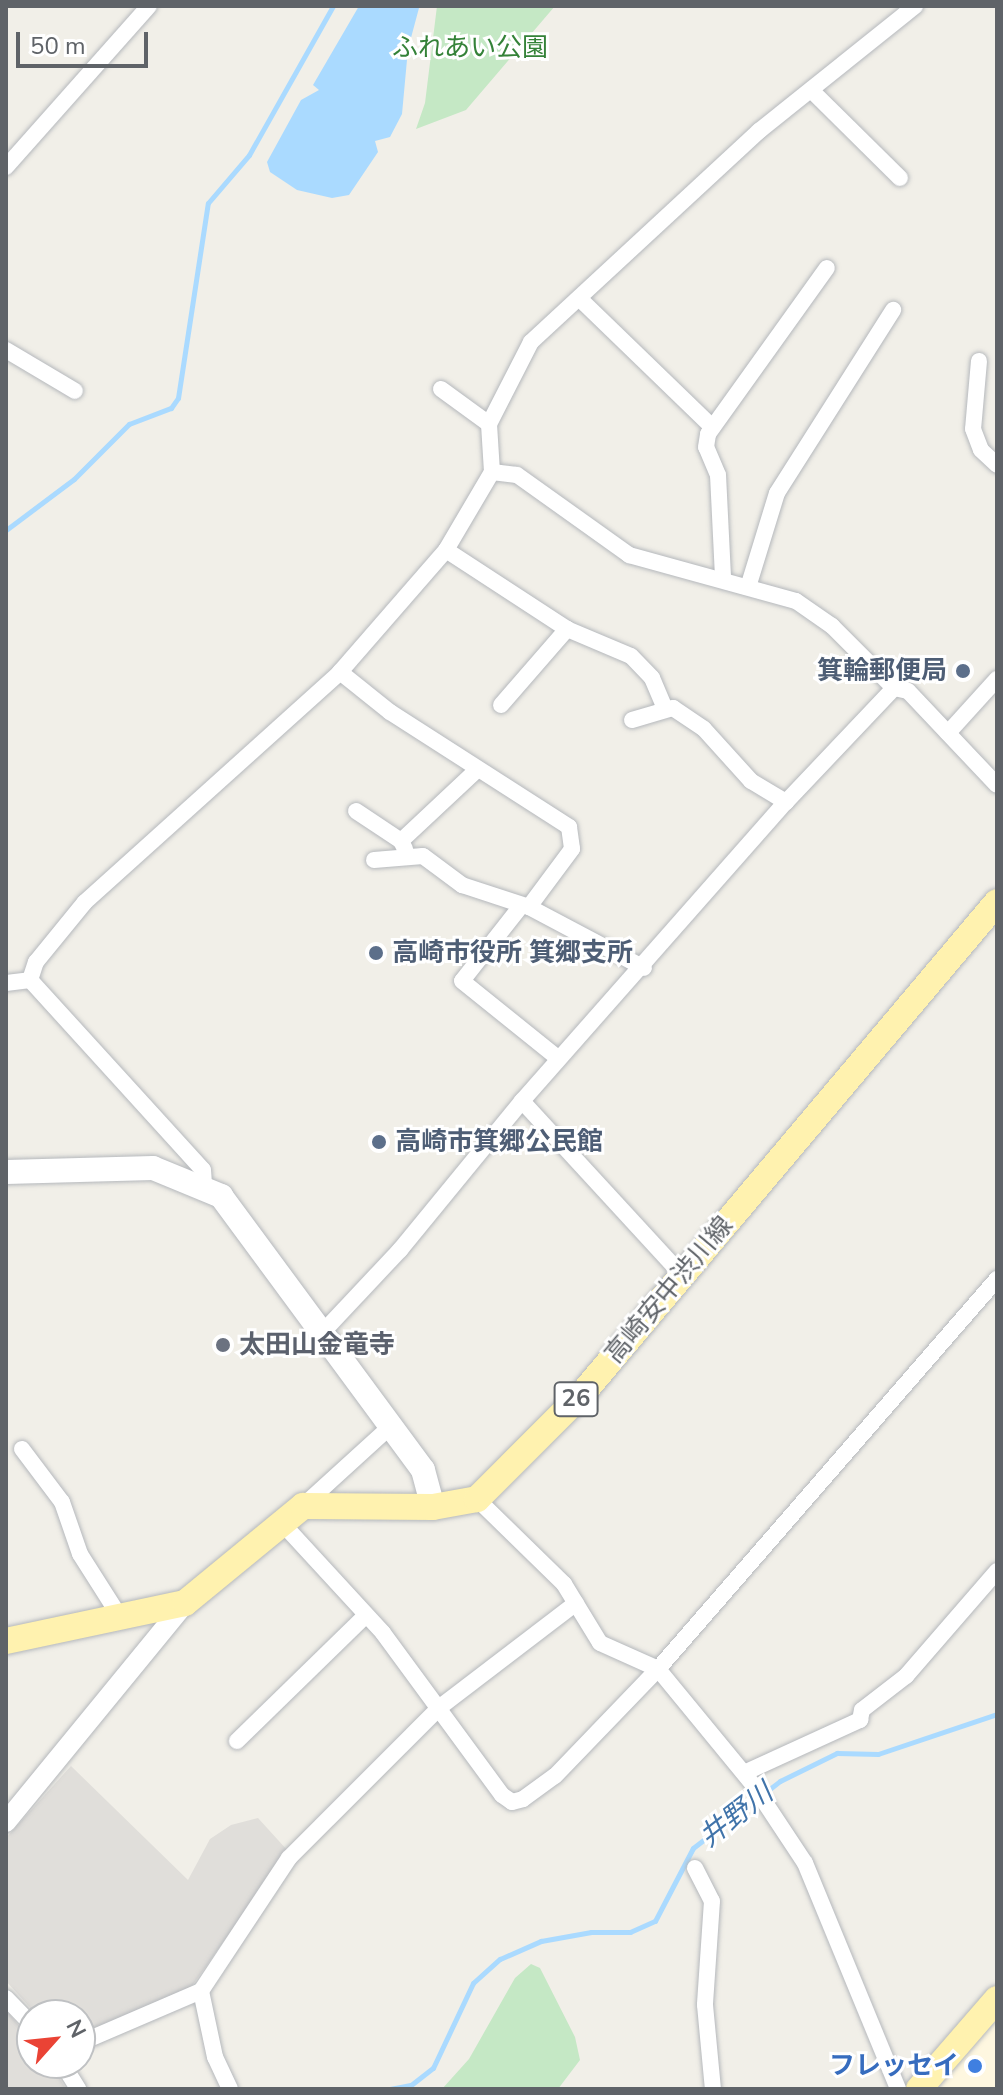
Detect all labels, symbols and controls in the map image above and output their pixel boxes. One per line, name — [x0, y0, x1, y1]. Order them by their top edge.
scale bar — [20, 16, 152, 66]
text: 50 m — [30, 30, 86, 62]
park label: ふれあい公園 — [392, 32, 548, 64]
place label: 箕輪郵便局 — [817, 655, 947, 687]
marker: 箕輪郵便局 — [954, 662, 972, 680]
place label: 高崎市役所 箕郷支所 — [392, 937, 633, 969]
marker: 高崎市役所 箕郷支所 — [367, 944, 385, 962]
place label: 高崎市箕郷公民館 — [395, 1126, 603, 1158]
marker: 高崎市箕郷公民館 — [370, 1133, 388, 1151]
street label: 高崎安中渋川線 — [599, 1210, 739, 1370]
place label: 太田山金竜寺 — [239, 1329, 395, 1361]
marker: 太田山金竜寺 — [214, 1336, 232, 1354]
road number: 26 — [552, 1379, 600, 1419]
water label: 井野川 — [693, 1776, 779, 1854]
north arrow — [16, 1999, 96, 2079]
text: N — [58, 2015, 93, 2043]
place label: フレッセイ — [829, 2050, 959, 2082]
marker: フレッセイ — [966, 2057, 984, 2075]

